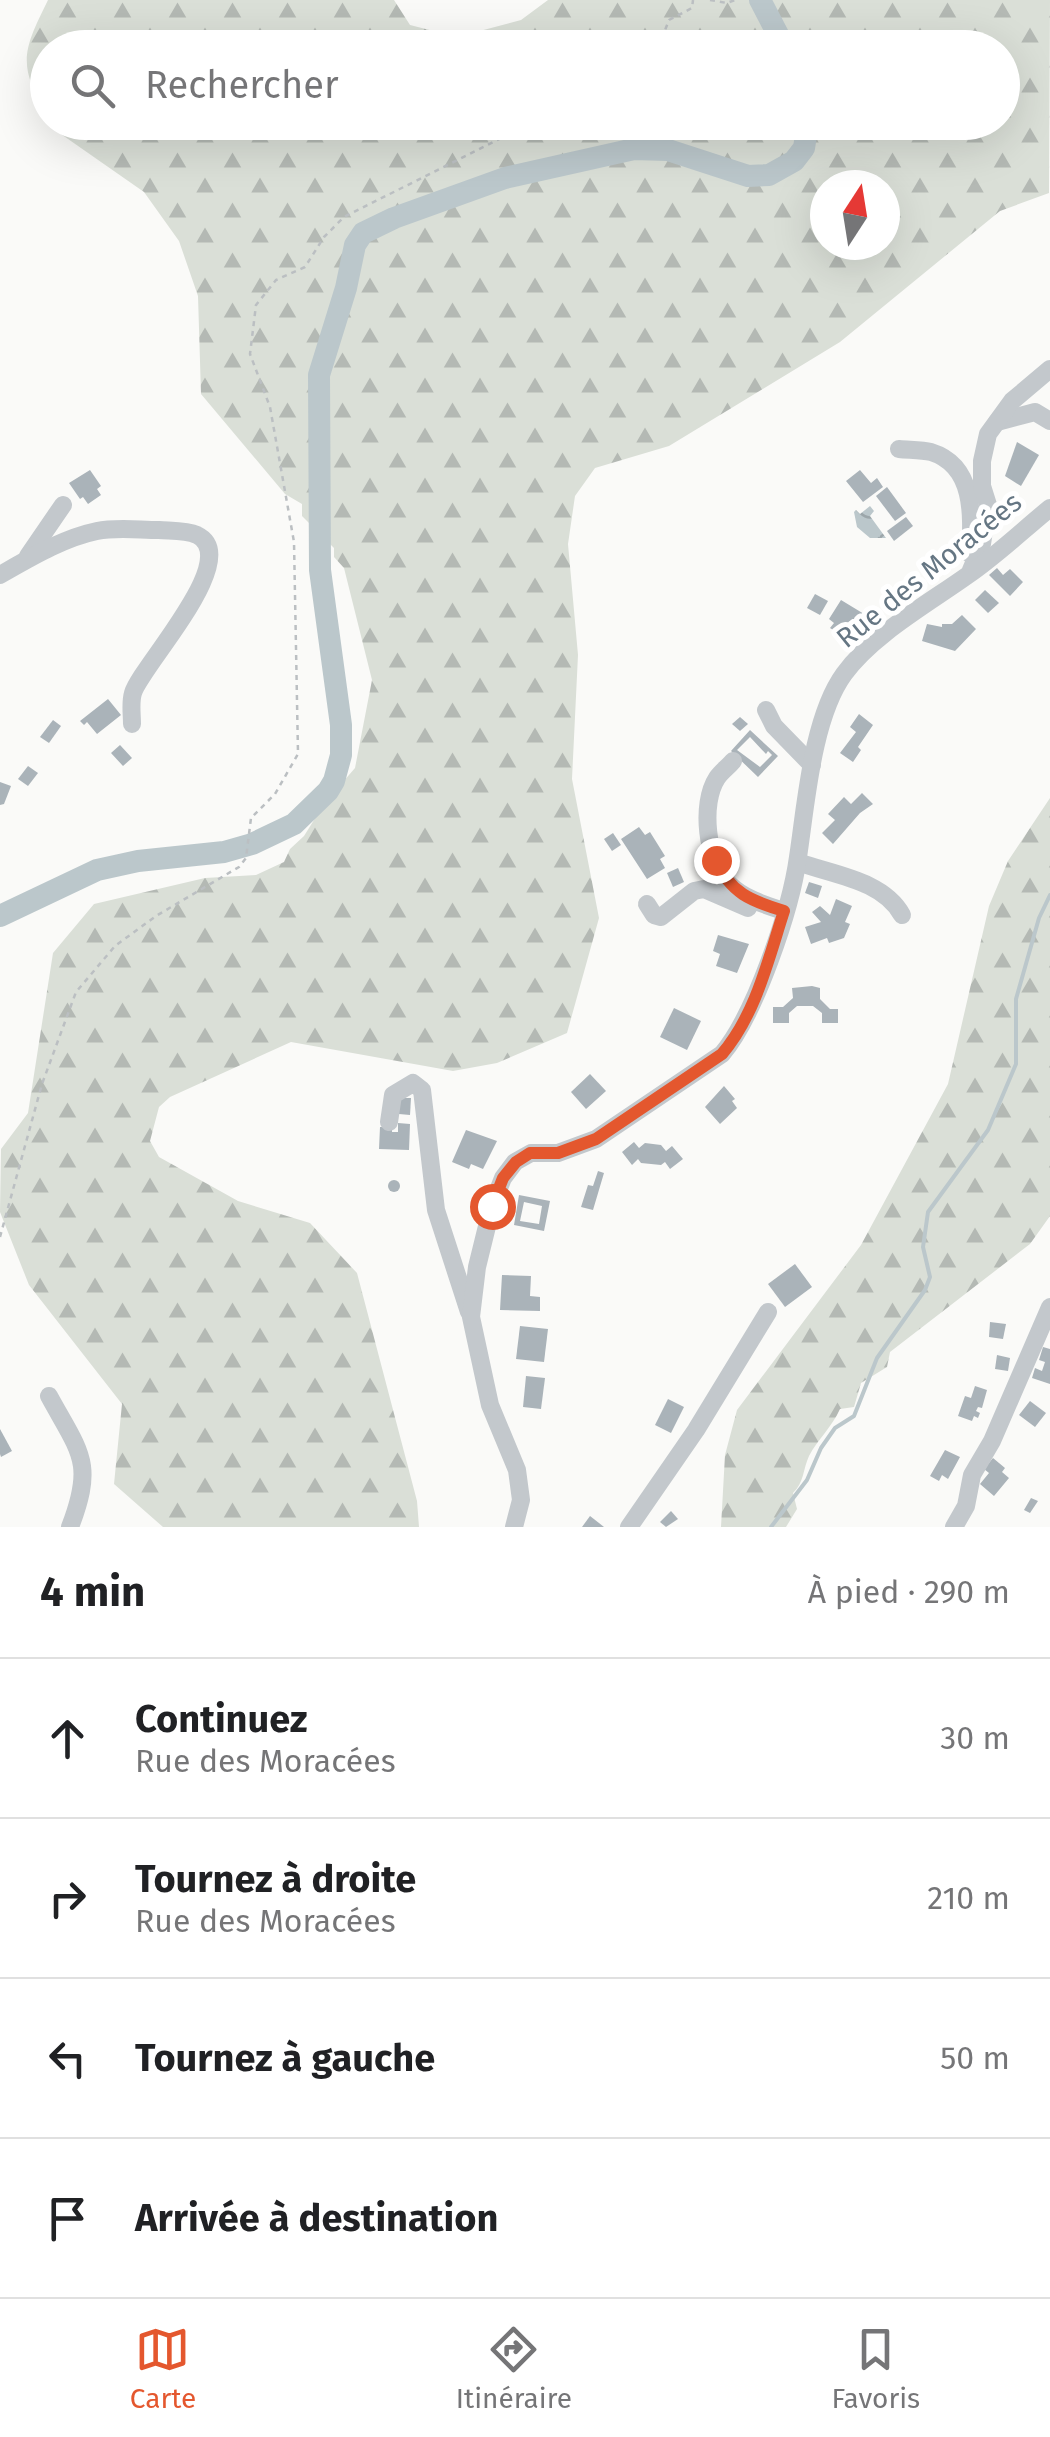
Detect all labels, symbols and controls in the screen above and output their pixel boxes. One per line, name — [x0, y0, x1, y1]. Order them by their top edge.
search box — [30, 30, 1020, 140]
icon: search — [65, 58, 120, 113]
text: Rechercher — [145, 62, 339, 108]
north arrow — [810, 170, 900, 260]
street label: Rue des Moracées — [830, 485, 1028, 655]
route end — [694, 838, 740, 884]
route start — [470, 1184, 516, 1230]
text: 4 min — [40, 1567, 145, 1617]
text: À pied · 290 m — [808, 1573, 1010, 1611]
text: Continuez — [135, 1696, 307, 1742]
icon: ahead — [40, 1711, 95, 1766]
text: 30 m — [940, 1719, 1010, 1757]
text: Rue des Moracées — [135, 1742, 396, 1780]
text: Tournez à droite — [135, 1856, 416, 1902]
icon: right — [40, 1871, 95, 1926]
text: 210 m — [927, 1879, 1010, 1917]
text: Rue des Moracées — [135, 1902, 396, 1940]
icon: left — [40, 2031, 95, 2086]
text: Tournez à gauche — [135, 2035, 435, 2081]
text: 50 m — [940, 2039, 1010, 2077]
icon: arrive — [40, 2191, 95, 2246]
text: Arrivée à destination — [135, 2195, 498, 2241]
tab: Carte — [130, 2322, 196, 2415]
tab: Itinéraire — [456, 2322, 572, 2415]
tab: Favoris — [832, 2322, 920, 2415]

